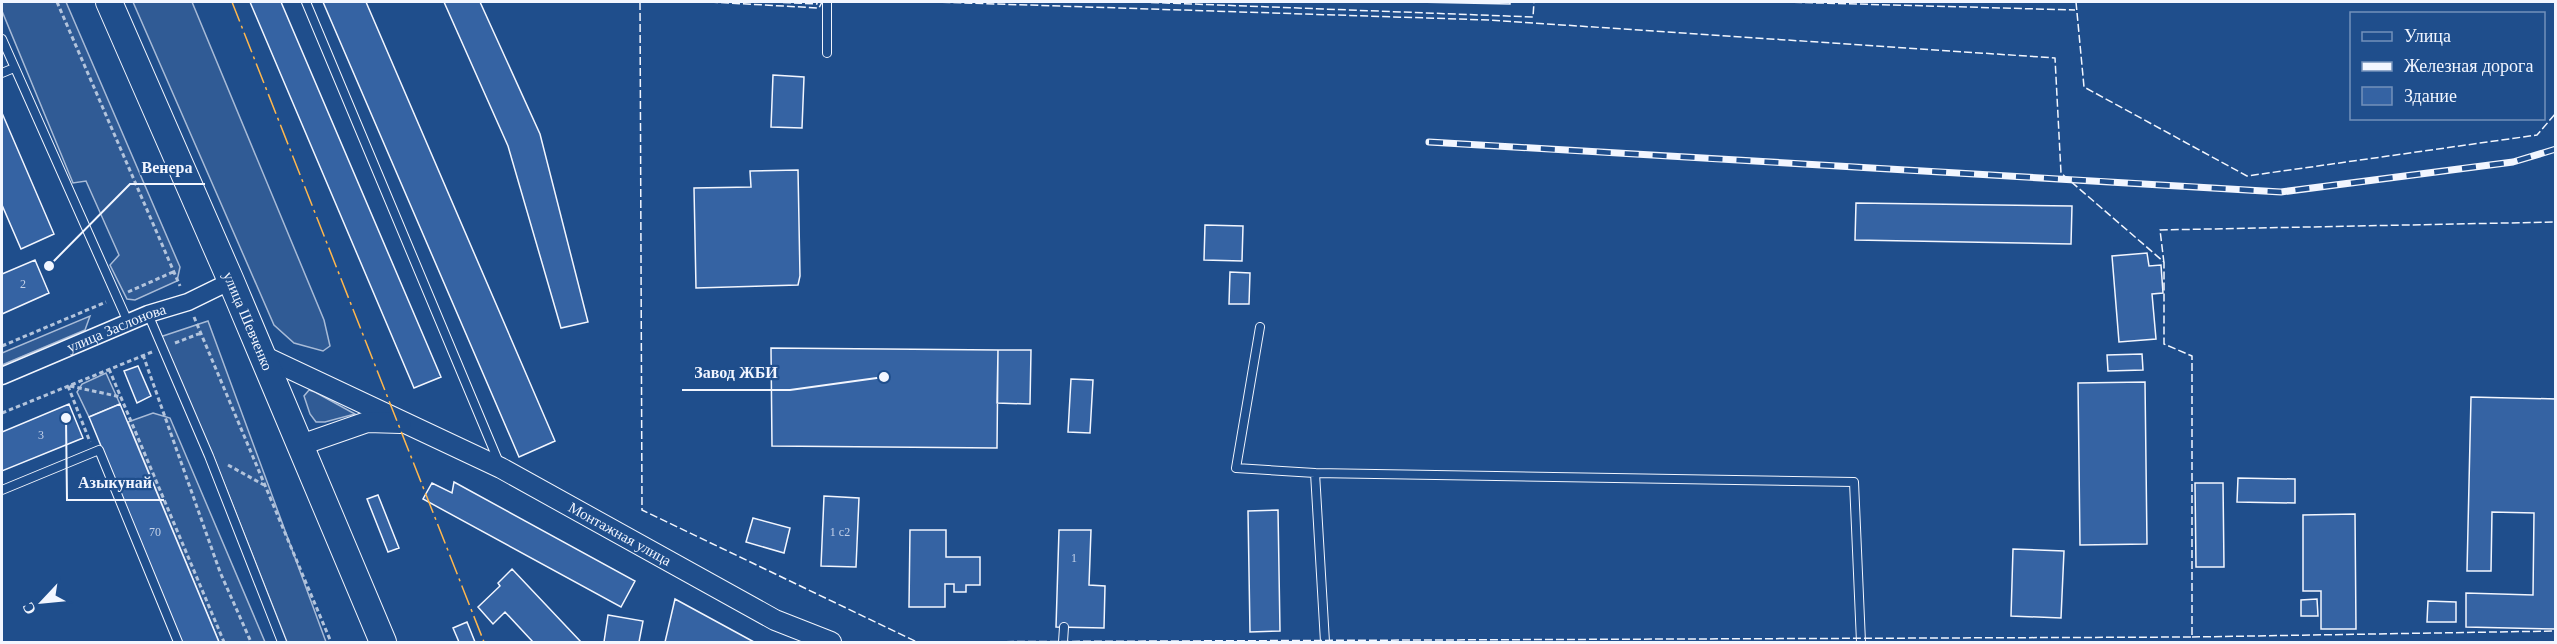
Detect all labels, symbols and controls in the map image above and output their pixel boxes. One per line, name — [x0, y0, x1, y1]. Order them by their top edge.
legend — [2350, 12, 2545, 120]
text: Улица — [2404, 26, 2451, 46]
text: Железная дорога — [2404, 56, 2533, 76]
text: Здание — [2404, 86, 2457, 106]
callout: Венера — [130, 150, 205, 184]
text: Венера — [142, 159, 193, 177]
street label: улица Шевченко — [220, 269, 276, 373]
house number: 2 — [20, 277, 26, 291]
street label: улица Заслонова — [64, 301, 168, 356]
callout: Завод ЖБИ — [682, 356, 790, 390]
text: Завод ЖБИ — [694, 364, 778, 381]
house number: 3 — [38, 428, 44, 442]
callout: Азыкунай — [67, 466, 164, 500]
text: Азыкунай — [78, 474, 152, 492]
street label: Монтажная улица — [566, 499, 674, 569]
house number: 70 — [149, 525, 161, 539]
house number: 1 с2 — [830, 525, 850, 539]
house number: 1 — [1071, 551, 1077, 565]
north arrow — [12, 572, 72, 632]
text: С — [19, 599, 39, 617]

